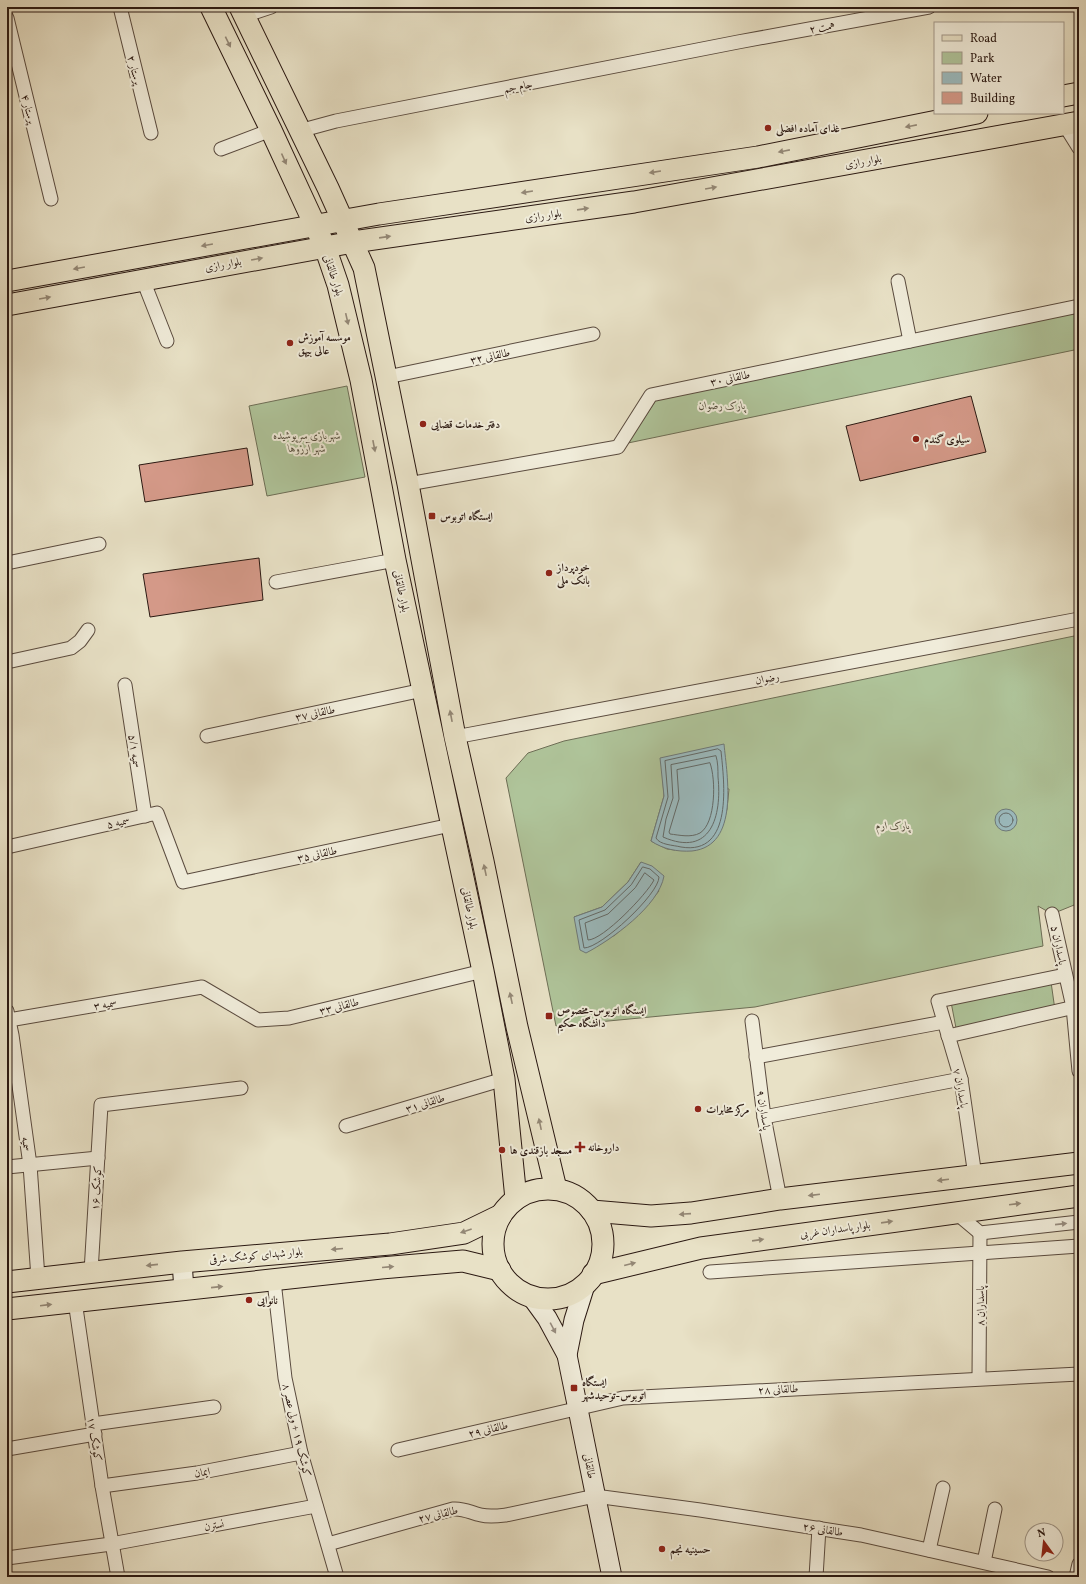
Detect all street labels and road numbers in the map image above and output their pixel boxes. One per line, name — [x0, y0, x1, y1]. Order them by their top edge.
street label: همت ۲ — [808, 19, 836, 38]
street label: پرستار ۲ — [123, 54, 145, 88]
street label: جام جم — [502, 77, 535, 100]
street label: پرستار ۴ — [17, 93, 39, 127]
street label: بلوار رازی — [844, 152, 883, 173]
street label: بلوار رازی — [524, 206, 563, 226]
street label: بلوار طالقانی — [319, 253, 346, 298]
street label: بلوار رازی — [204, 255, 243, 276]
street label: طالقانی ۳۲ — [469, 346, 512, 369]
street label: طالقانی ۳۰ — [709, 368, 752, 391]
street label: بلوار طالقانی — [389, 569, 412, 614]
street label: رضوان — [754, 670, 781, 689]
street label: طالقانی ۳۷ — [294, 703, 337, 726]
street label: سمیه ۵/۱ — [123, 733, 144, 769]
street label: سمیه ۵ — [105, 813, 132, 833]
street label: طالقانی ۳۵ — [296, 844, 339, 867]
street label: بلوار طالقانی — [457, 886, 480, 931]
street label: پاسداران ۵ — [1046, 924, 1069, 967]
street label: طالقانی ۳۳ — [318, 995, 361, 1020]
street label: سمیه ۳ — [93, 996, 118, 1015]
street label: پاسداران ۷ — [948, 1067, 971, 1110]
street label: پاسداران ۹ — [752, 1089, 773, 1132]
street label: طالقانی ۳۱ — [404, 1091, 447, 1118]
street label: سمیه — [17, 1136, 34, 1153]
street label: کوشک ۱۶ — [88, 1165, 107, 1211]
street label: بلوار پاسداران غربی — [799, 1218, 871, 1243]
street label: بلوار شهدای کوشک شرقی — [209, 1245, 304, 1268]
street label: پاسداران ۸ — [974, 1285, 989, 1326]
street label: کوشک ۱۹ + ولی عصر ۸ — [278, 1382, 314, 1478]
street label: طالقانی ۲۸ — [757, 1382, 799, 1399]
street label: کوشک ۱۷ — [83, 1416, 104, 1463]
street label: طالقانی ۲۹ — [467, 1419, 510, 1442]
street label: طالقانی — [579, 1452, 598, 1480]
street label: ایمان — [193, 1465, 211, 1482]
street label: طالقانی ۲۷ — [417, 1504, 460, 1527]
street label: نسترن — [203, 1517, 226, 1536]
street label: طالقانی ۲۶ — [802, 1520, 844, 1541]

